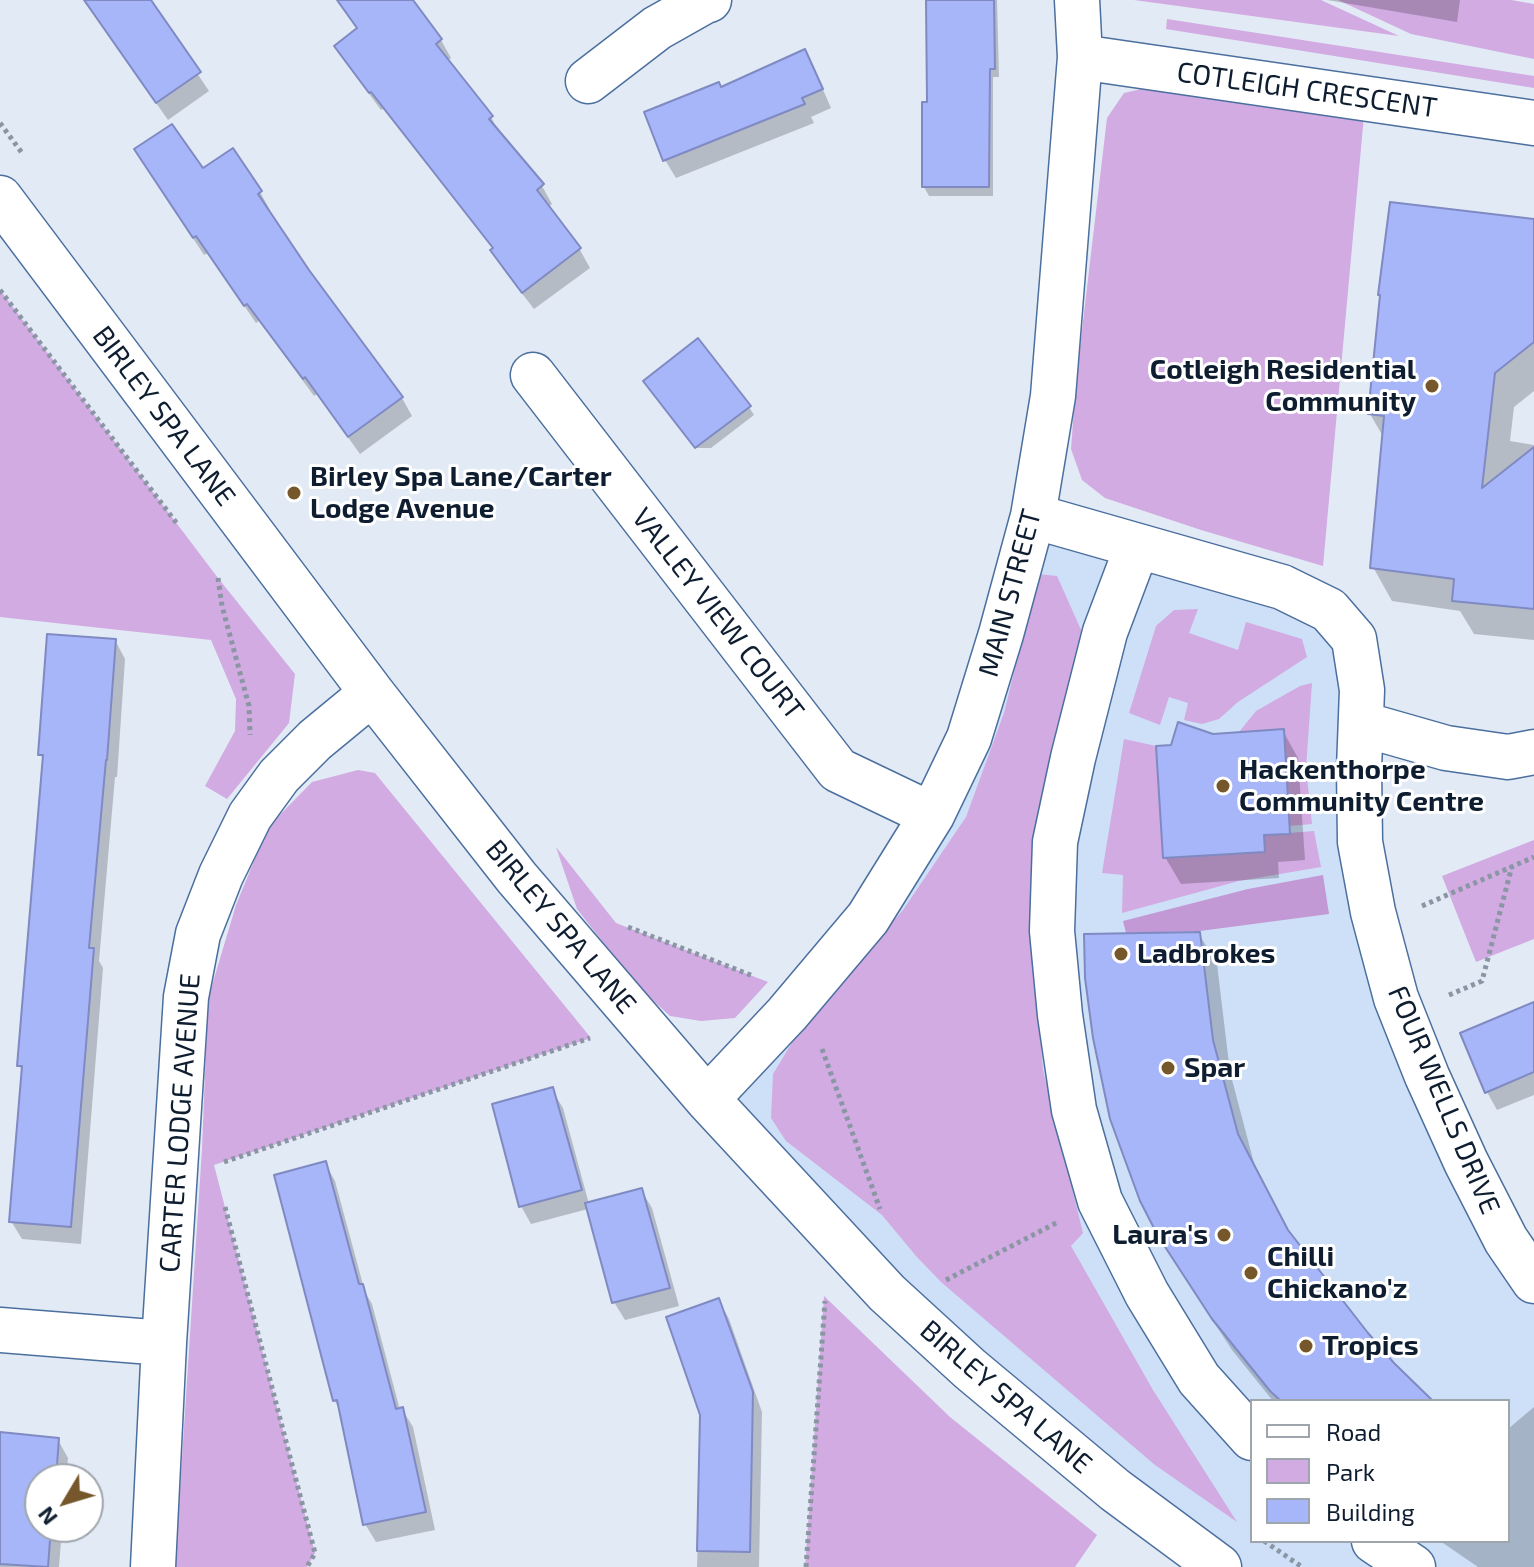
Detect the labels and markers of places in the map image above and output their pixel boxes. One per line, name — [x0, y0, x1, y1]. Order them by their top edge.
place label: Cotleigh Residential Community — [1150, 353, 1416, 419]
marker: Cotleigh Residential Community — [1423, 377, 1441, 395]
place label: Birley Spa Lane/Carter Lodge Avenue — [310, 460, 612, 526]
marker: Birley Spa Lane/Carter Lodge Avenue — [285, 484, 303, 502]
place label: Hackenthorpe Community Centre — [1239, 753, 1484, 819]
marker: Hackenthorpe Community Centre — [1214, 777, 1232, 795]
place label: Ladbrokes — [1137, 937, 1275, 971]
marker: Ladbrokes — [1112, 945, 1130, 963]
place label: Spar — [1184, 1051, 1245, 1085]
marker: Spar — [1159, 1059, 1177, 1077]
place label: Laura's — [1112, 1218, 1208, 1252]
marker: Laura's — [1215, 1226, 1233, 1244]
place label: Chilli Chickano'z — [1267, 1240, 1407, 1306]
marker: Chilli Chickano'z — [1242, 1264, 1260, 1282]
place label: Tropics — [1322, 1329, 1419, 1363]
marker: Tropics — [1297, 1337, 1315, 1355]

